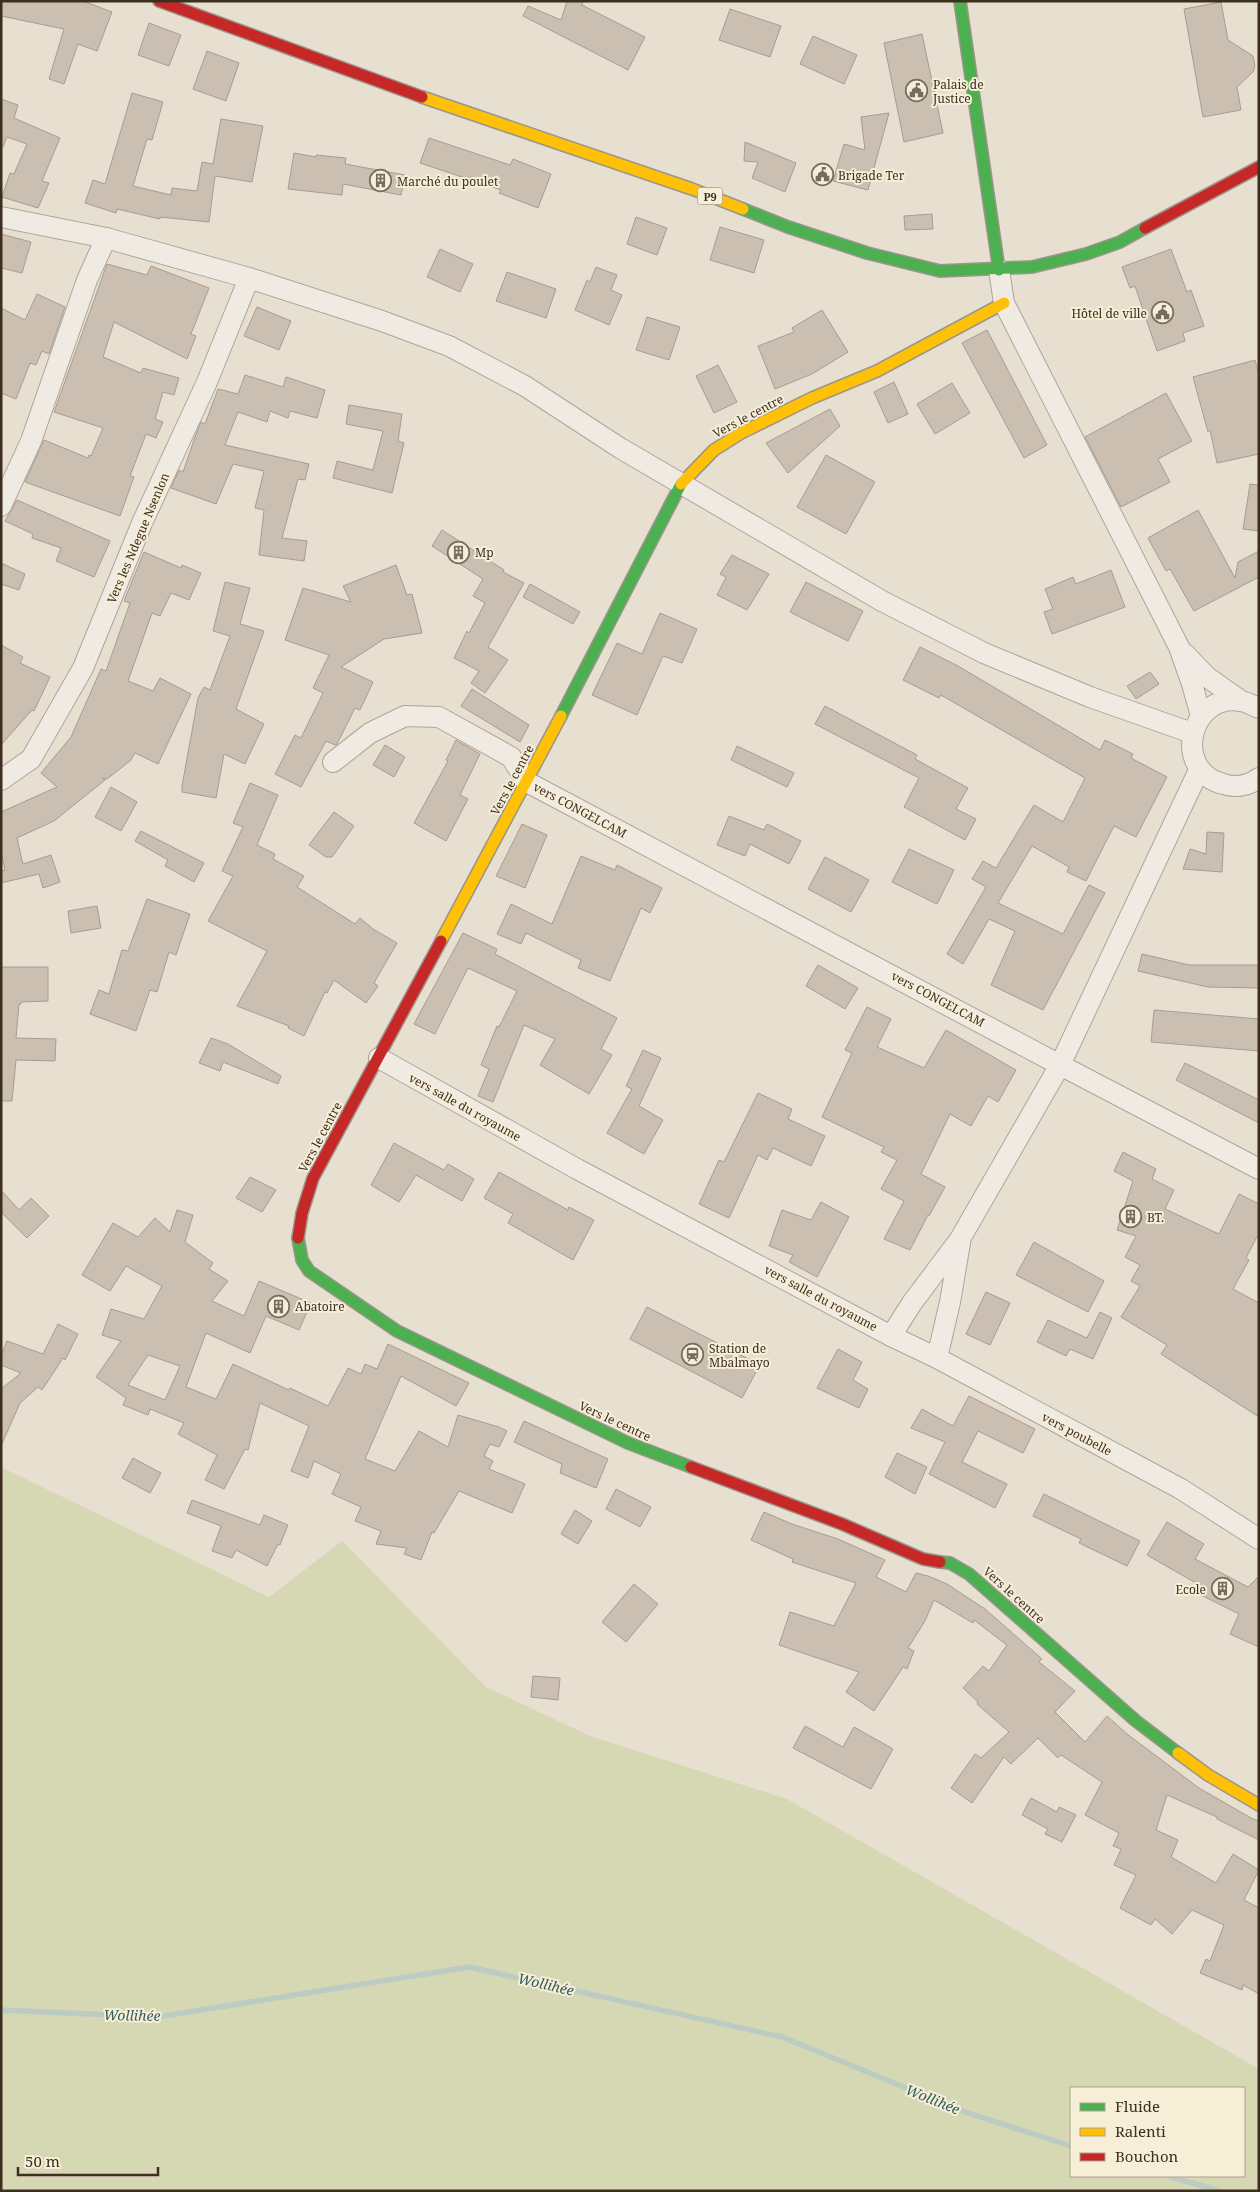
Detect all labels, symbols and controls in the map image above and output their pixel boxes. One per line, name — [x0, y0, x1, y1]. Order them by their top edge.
place label: Palais de Justice — [932, 76, 984, 107]
public building icon: Palais de Justice — [905, 79, 929, 103]
public building icon: Brigade Ter — [810, 163, 834, 187]
place label: Brigade Ter — [838, 167, 905, 184]
building icon: Marché du poulet — [369, 169, 393, 193]
place label: Marché du poulet — [397, 173, 498, 190]
road number: P9 — [698, 188, 722, 205]
public building icon: Hôtel de ville — [1151, 301, 1175, 325]
place label: Hôtel de ville — [1072, 305, 1147, 322]
street label: Vers le centre — [710, 390, 786, 442]
street label: Vers les Ndegue Nsenlon — [103, 470, 173, 606]
building icon: Mp — [447, 540, 471, 564]
place label: Mp — [475, 544, 494, 561]
street label: Vers le centre — [486, 742, 538, 818]
street label: vers CONGELCAM — [530, 778, 630, 842]
street label: vers CONGELCAM — [888, 967, 988, 1031]
street label: vers salle du royaume — [406, 1069, 524, 1145]
street label: Vers le centre — [294, 1099, 346, 1175]
building icon: BT. — [1119, 1205, 1143, 1229]
place label: BT. — [1147, 1209, 1164, 1226]
street label: vers salle du royaume — [761, 1261, 881, 1335]
building icon: Abatoire — [267, 1294, 291, 1318]
place label: Abatoire — [295, 1298, 345, 1315]
place label: Station de Mbalmayo — [709, 1340, 770, 1371]
station icon: Station de Mbalmayo — [681, 1343, 705, 1367]
street label: Vers le centre — [576, 1397, 654, 1445]
street label: vers poubelle — [1039, 1408, 1115, 1460]
street label: Vers le centre — [979, 1563, 1049, 1627]
building icon: Ecole — [1210, 1577, 1234, 1601]
place label: Ecole — [1176, 1581, 1206, 1598]
water label: Wollihée — [516, 1968, 576, 2000]
water label: Wollihée — [103, 2005, 161, 2025]
water label: Wollihée — [903, 2080, 963, 2118]
legend — [1070, 2087, 1245, 2177]
text: Fluide — [1115, 2096, 1160, 2116]
text: Ralenti — [1115, 2121, 1166, 2141]
scale bar — [18, 2144, 158, 2176]
text: Bouchon — [1115, 2146, 1179, 2166]
text: 50 m — [25, 2151, 60, 2171]

